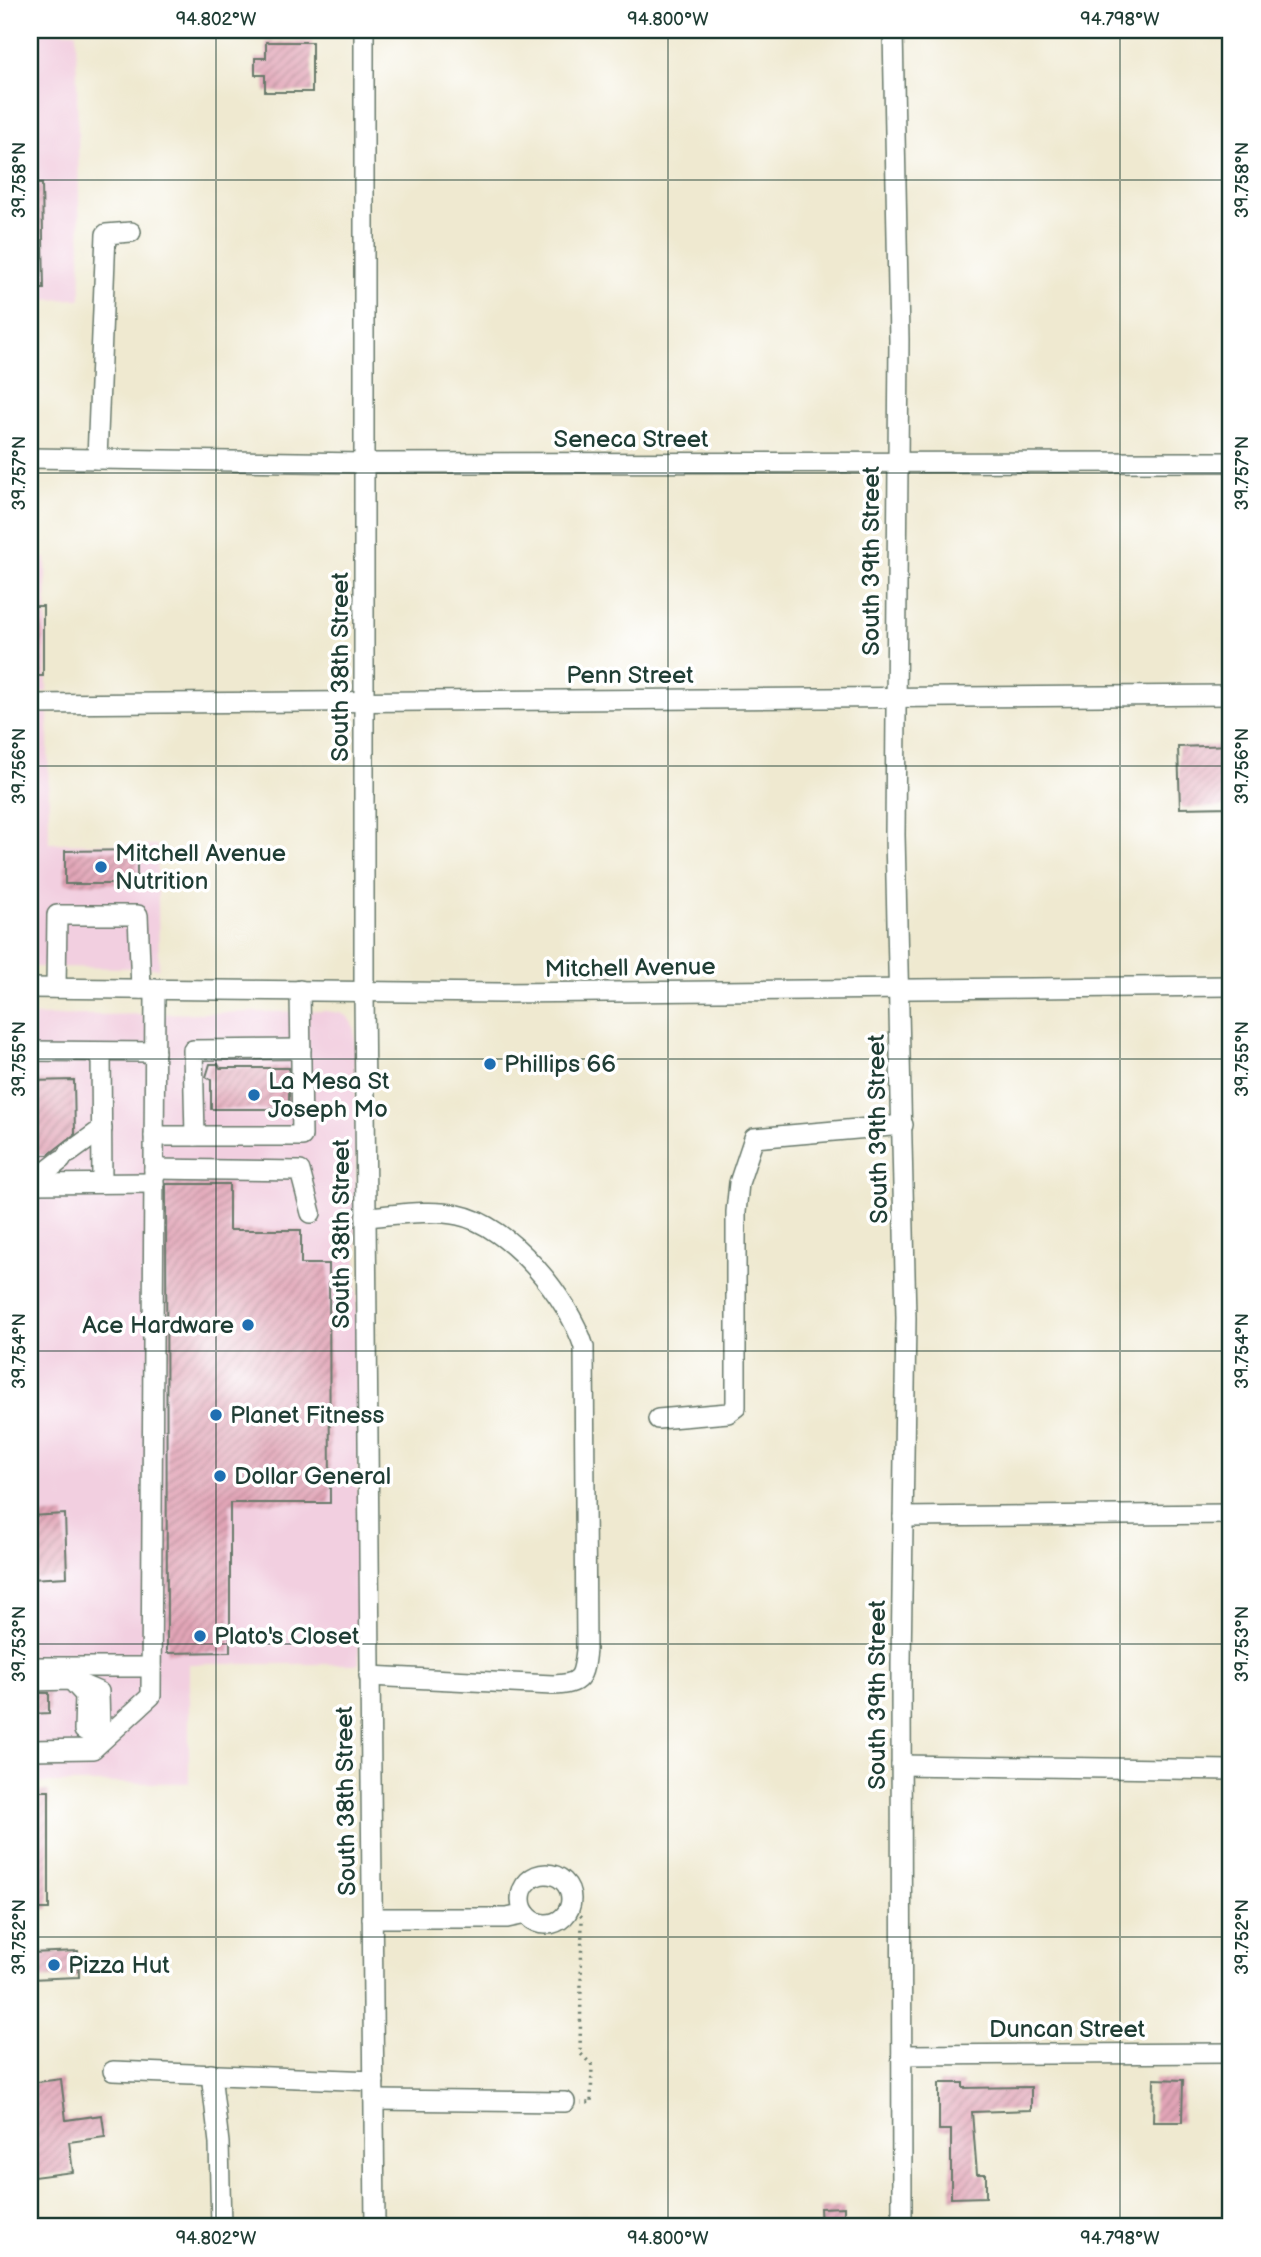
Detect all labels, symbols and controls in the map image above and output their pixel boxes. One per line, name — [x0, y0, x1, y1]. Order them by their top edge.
text: 94.802°W — [176, 9, 257, 30]
text: 94.800°W — [627, 9, 709, 30]
text: 94.798°W — [1080, 9, 1160, 30]
text: 39.758°N — [9, 142, 30, 218]
text: 39.758°N — [1232, 142, 1253, 218]
street label: Seneca Street — [554, 425, 709, 454]
text: 39.757°N — [9, 436, 30, 510]
text: 39.757°N — [1232, 436, 1253, 510]
street label: South 39th Street — [857, 466, 886, 656]
street label: South 38th Street — [326, 572, 355, 762]
street label: Penn Street — [566, 661, 694, 690]
text: 39.756°N — [9, 728, 30, 804]
text: 39.756°N — [1232, 728, 1253, 804]
place label: Mitchell Avenue Nutrition — [115, 839, 286, 896]
marker: Mitchell Avenue Nutrition — [93, 859, 109, 875]
street label: Mitchell Avenue — [544, 952, 716, 984]
text: 39.755°N — [9, 1021, 30, 1097]
text: 39.755°N — [1232, 1021, 1253, 1097]
street label: South 39th Street — [862, 1033, 894, 1224]
place label: Phillips 66 — [504, 1050, 616, 1079]
marker: Phillips 66 — [482, 1056, 498, 1072]
place label: La Mesa St Joseph Mo — [268, 1067, 390, 1124]
marker: La Mesa St Joseph Mo — [246, 1087, 262, 1103]
street label: South 38th Street — [327, 1139, 356, 1329]
place label: Ace Hardware — [82, 1311, 234, 1340]
text: 39.754°N — [9, 1313, 30, 1389]
text: 39.754°N — [1232, 1313, 1253, 1389]
marker: Ace Hardware — [240, 1317, 256, 1333]
place label: Planet Fitness — [230, 1401, 384, 1430]
marker: Planet Fitness — [208, 1407, 224, 1423]
place label: Dollar General — [234, 1462, 391, 1491]
marker: Dollar General — [212, 1468, 228, 1484]
street label: South 39th Street — [863, 1600, 892, 1790]
text: 39.753°N — [9, 1606, 30, 1682]
text: 39.753°N — [1232, 1606, 1253, 1682]
place label: Plato's Closet — [214, 1622, 360, 1651]
marker: Plato's Closet — [192, 1628, 208, 1644]
street label: South 38th Street — [330, 1705, 362, 1896]
text: 39.752°N — [9, 1899, 30, 1975]
text: 39.752°N — [1232, 1899, 1253, 1975]
place label: Pizza Hut — [68, 1951, 170, 1980]
marker: Pizza Hut — [46, 1957, 62, 1973]
street label: Duncan Street — [989, 2015, 1146, 2044]
text: 94.802°W — [176, 2228, 257, 2249]
text: 94.800°W — [627, 2228, 709, 2249]
text: 94.798°W — [1080, 2228, 1160, 2249]

